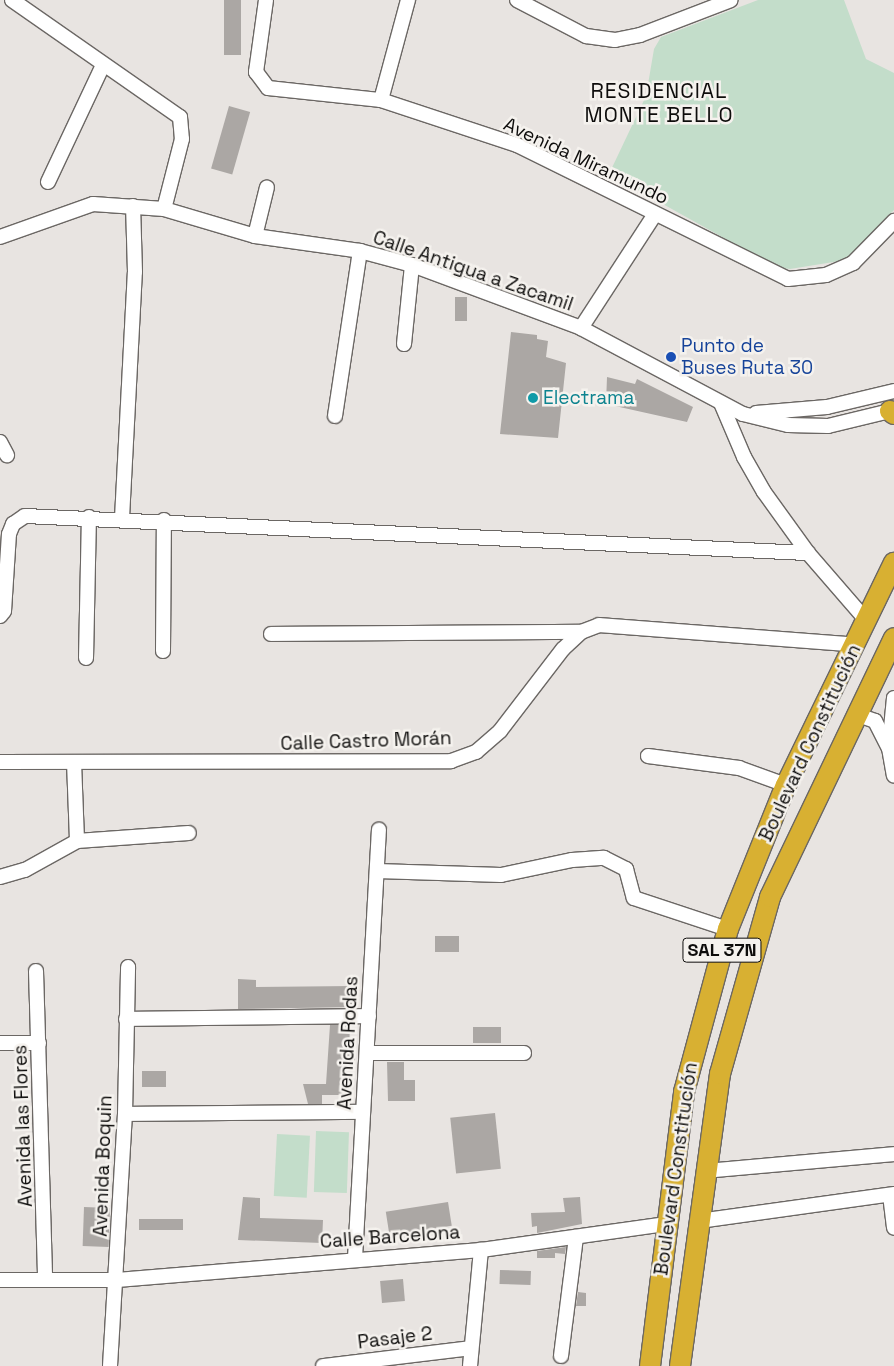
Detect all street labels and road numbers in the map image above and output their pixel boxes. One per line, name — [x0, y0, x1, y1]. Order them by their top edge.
street label: Avenida Miramundo — [500, 113, 672, 209]
street label: Calle Antigua a Zacamil — [370, 226, 576, 316]
street label: Boulevard Constitución — [754, 641, 866, 845]
street label: Calle Castro Morán — [280, 727, 452, 755]
road number: SAL 37N — [682, 934, 762, 966]
street label: Avenida Rodas — [333, 976, 363, 1110]
street label: Avenida las Flores — [9, 1045, 37, 1207]
street label: Boulevard Constitución — [650, 1061, 702, 1277]
street label: Avenida Boquin — [89, 1095, 117, 1237]
street label: Calle Barcelona — [319, 1221, 461, 1253]
street label: Pasaje 2 — [356, 1322, 434, 1354]

